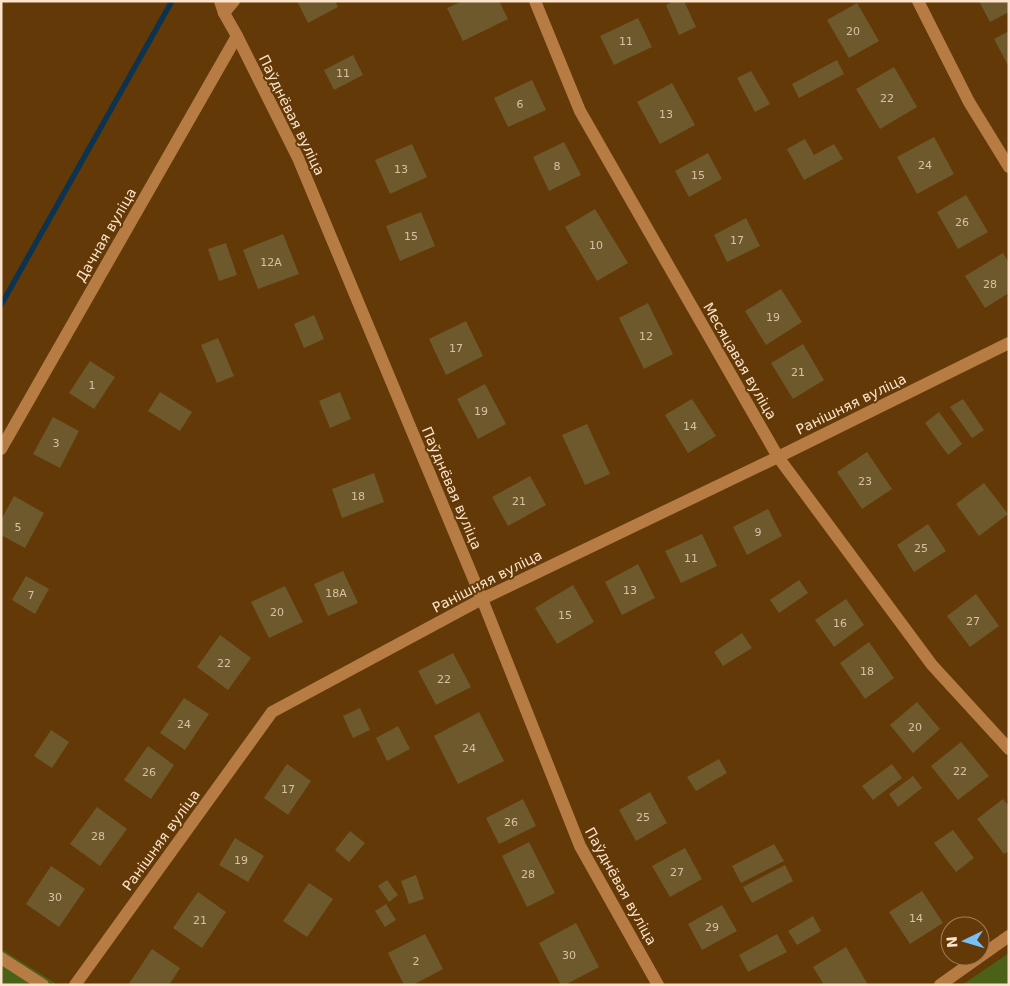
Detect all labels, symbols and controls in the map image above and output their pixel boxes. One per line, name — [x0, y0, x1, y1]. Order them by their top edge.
house number: 20 — [846, 25, 860, 38]
house number: 11 — [619, 35, 633, 48]
street label: Паўднёвая вуліца — [256, 52, 328, 178]
house number: 11 — [336, 67, 350, 80]
house number: 22 — [880, 92, 894, 105]
house number: 6 — [517, 98, 524, 111]
house number: 13 — [659, 108, 673, 121]
house number: 24 — [918, 159, 932, 172]
house number: 8 — [554, 160, 561, 173]
house number: 13 — [394, 163, 408, 176]
house number: 15 — [691, 169, 705, 182]
street label: Дачная вуліца — [73, 185, 139, 285]
house number: 26 — [955, 216, 969, 229]
house number: 15 — [404, 230, 418, 243]
house number: 17 — [730, 234, 744, 247]
house number: 10 — [589, 239, 603, 252]
house number: 12А — [260, 256, 282, 269]
house number: 28 — [983, 278, 997, 291]
street label: Месяцавая вуліца — [700, 300, 780, 422]
house number: 19 — [766, 311, 780, 324]
house number: 12 — [639, 330, 653, 343]
house number: 17 — [449, 342, 463, 355]
house number: 21 — [791, 366, 805, 379]
street label: Ранішняя вуліца — [793, 370, 909, 438]
house number: 1 — [89, 379, 96, 392]
house number: 19 — [474, 405, 488, 418]
house number: 14 — [683, 420, 697, 433]
street label: Паўднёвая вуліца — [419, 424, 485, 552]
house number: 3 — [53, 437, 60, 450]
house number: 23 — [858, 475, 872, 488]
house number: 18 — [351, 490, 365, 503]
house number: 21 — [512, 495, 526, 508]
house number: 5 — [15, 521, 22, 534]
house number: 9 — [755, 526, 762, 539]
house number: 25 — [914, 542, 928, 555]
street label: Ранішняя вуліца — [430, 546, 544, 616]
house number: 11 — [684, 552, 698, 565]
house number: 13 — [623, 584, 637, 597]
house number: 18А — [325, 587, 347, 600]
house number: 7 — [28, 589, 35, 602]
house number: 20 — [270, 606, 284, 619]
house number: 15 — [558, 609, 572, 622]
house number: 27 — [966, 615, 980, 628]
house number: 16 — [833, 617, 847, 630]
house number: 22 — [217, 657, 231, 670]
house number: 18 — [860, 665, 874, 678]
house number: 22 — [437, 673, 451, 686]
house number: 24 — [177, 718, 191, 731]
house number: 20 — [908, 721, 922, 734]
house number: 24 — [462, 742, 476, 755]
house number: 22 — [953, 765, 967, 778]
house number: 26 — [142, 766, 156, 779]
house number: 17 — [281, 783, 295, 796]
street label: Ранішняя вуліца — [119, 786, 203, 894]
house number: 25 — [636, 811, 650, 824]
house number: 26 — [504, 816, 518, 829]
street label: Паўднёвая вуліца — [582, 824, 660, 948]
house number: 28 — [91, 830, 105, 843]
house number: 19 — [234, 854, 248, 867]
house number: 27 — [670, 866, 684, 879]
house number: 28 — [521, 868, 535, 881]
house number: 30 — [48, 891, 62, 904]
house number: 14 — [909, 912, 923, 925]
house number: 21 — [193, 914, 207, 927]
north arrow — [940, 916, 990, 966]
house number: 29 — [705, 921, 719, 934]
text: N — [944, 936, 961, 949]
house number: 30 — [562, 949, 576, 962]
house number: 2 — [413, 955, 420, 968]

